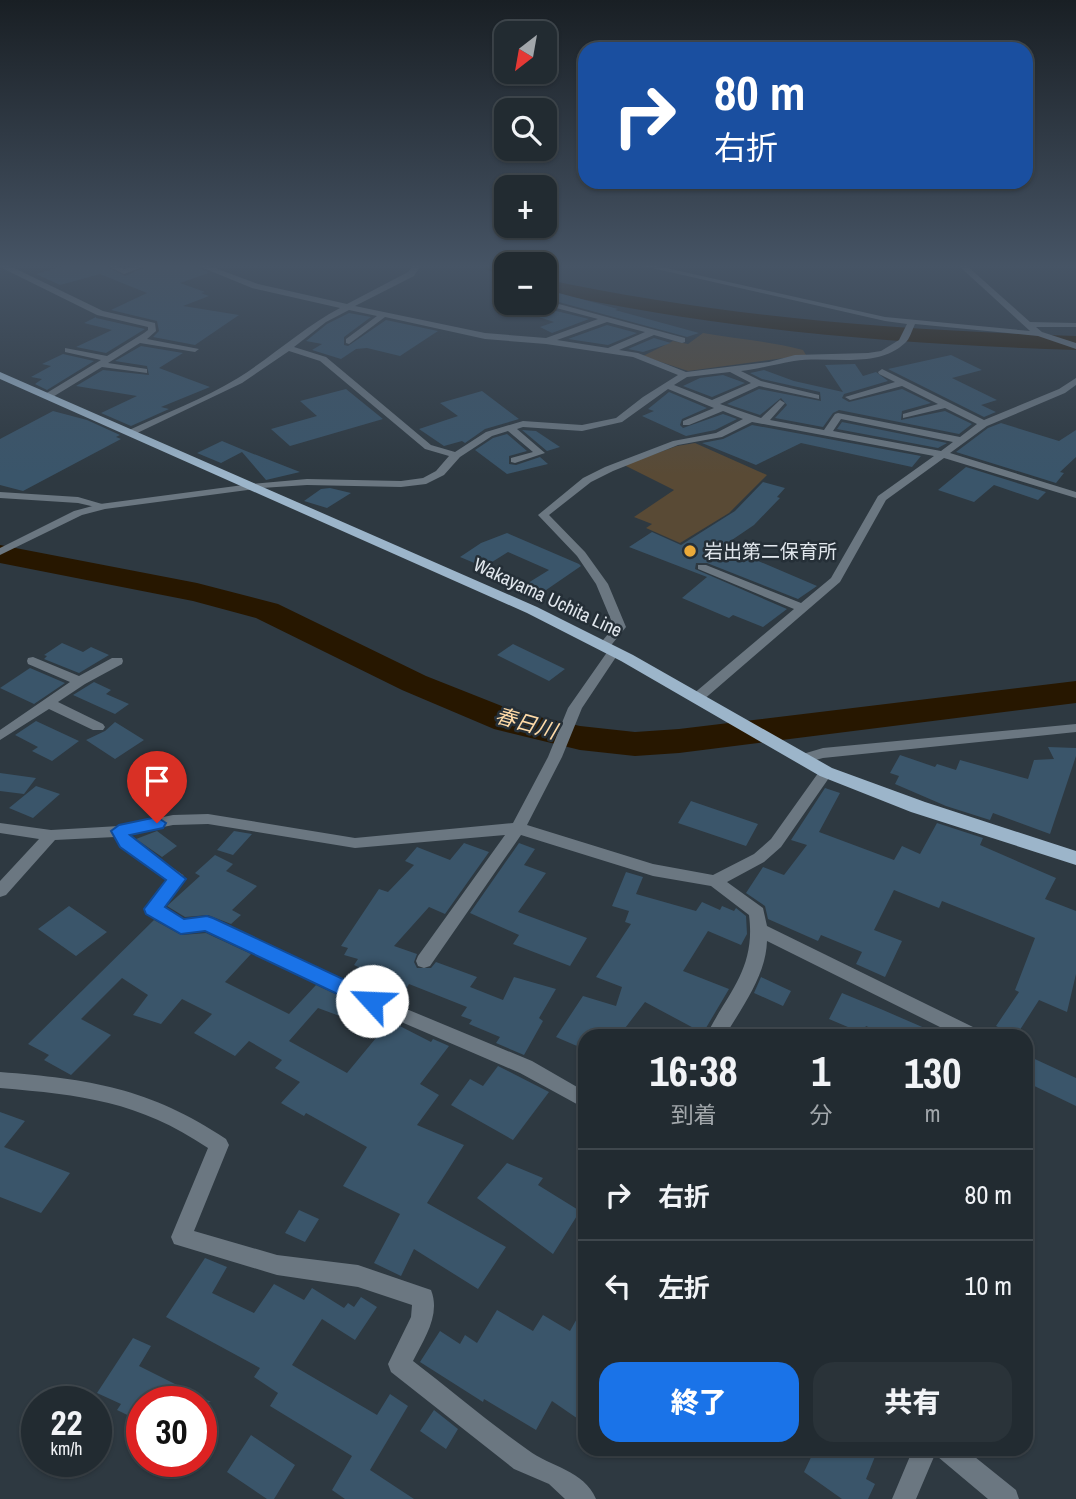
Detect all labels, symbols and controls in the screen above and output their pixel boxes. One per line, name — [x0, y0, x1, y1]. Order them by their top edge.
north arrow — [494, 21, 556, 84]
map controls — [494, 21, 557, 315]
text: 80 m — [714, 59, 806, 125]
icon: right — [599, 70, 690, 161]
button: search — [494, 98, 557, 161]
text: 右折 — [714, 126, 778, 169]
button: + — [494, 175, 557, 238]
button: − — [494, 252, 557, 315]
place label: 岩出第二保育所 — [704, 538, 837, 564]
marker: 岩出第二保育所 — [682, 543, 698, 559]
street label: Wakayama Uchita Line — [469, 551, 627, 643]
water label: 春日川 — [492, 700, 562, 746]
pin — [127, 751, 187, 823]
icon: arrive — [138, 762, 176, 800]
position arrow — [335, 964, 409, 1038]
text: 16:38 — [650, 1043, 738, 1099]
text: 1 — [811, 1043, 830, 1099]
text: 130 — [904, 1045, 961, 1101]
text: m — [925, 1098, 941, 1129]
text: 到着 — [671, 1099, 717, 1130]
text: 分 — [809, 1099, 832, 1130]
icon: right — [599, 1176, 637, 1214]
text: 80 m — [965, 1177, 1012, 1212]
text: 右折 — [658, 1179, 710, 1214]
icon: left — [599, 1267, 637, 1305]
text: 10 m — [965, 1268, 1012, 1303]
text: 左折 — [658, 1270, 710, 1305]
button: 終了 — [599, 1362, 799, 1442]
button: 共有 — [813, 1362, 1012, 1442]
speed limit sign: 30 — [126, 1386, 217, 1477]
text: 22 — [51, 1399, 82, 1446]
text: km/h — [51, 1436, 83, 1461]

